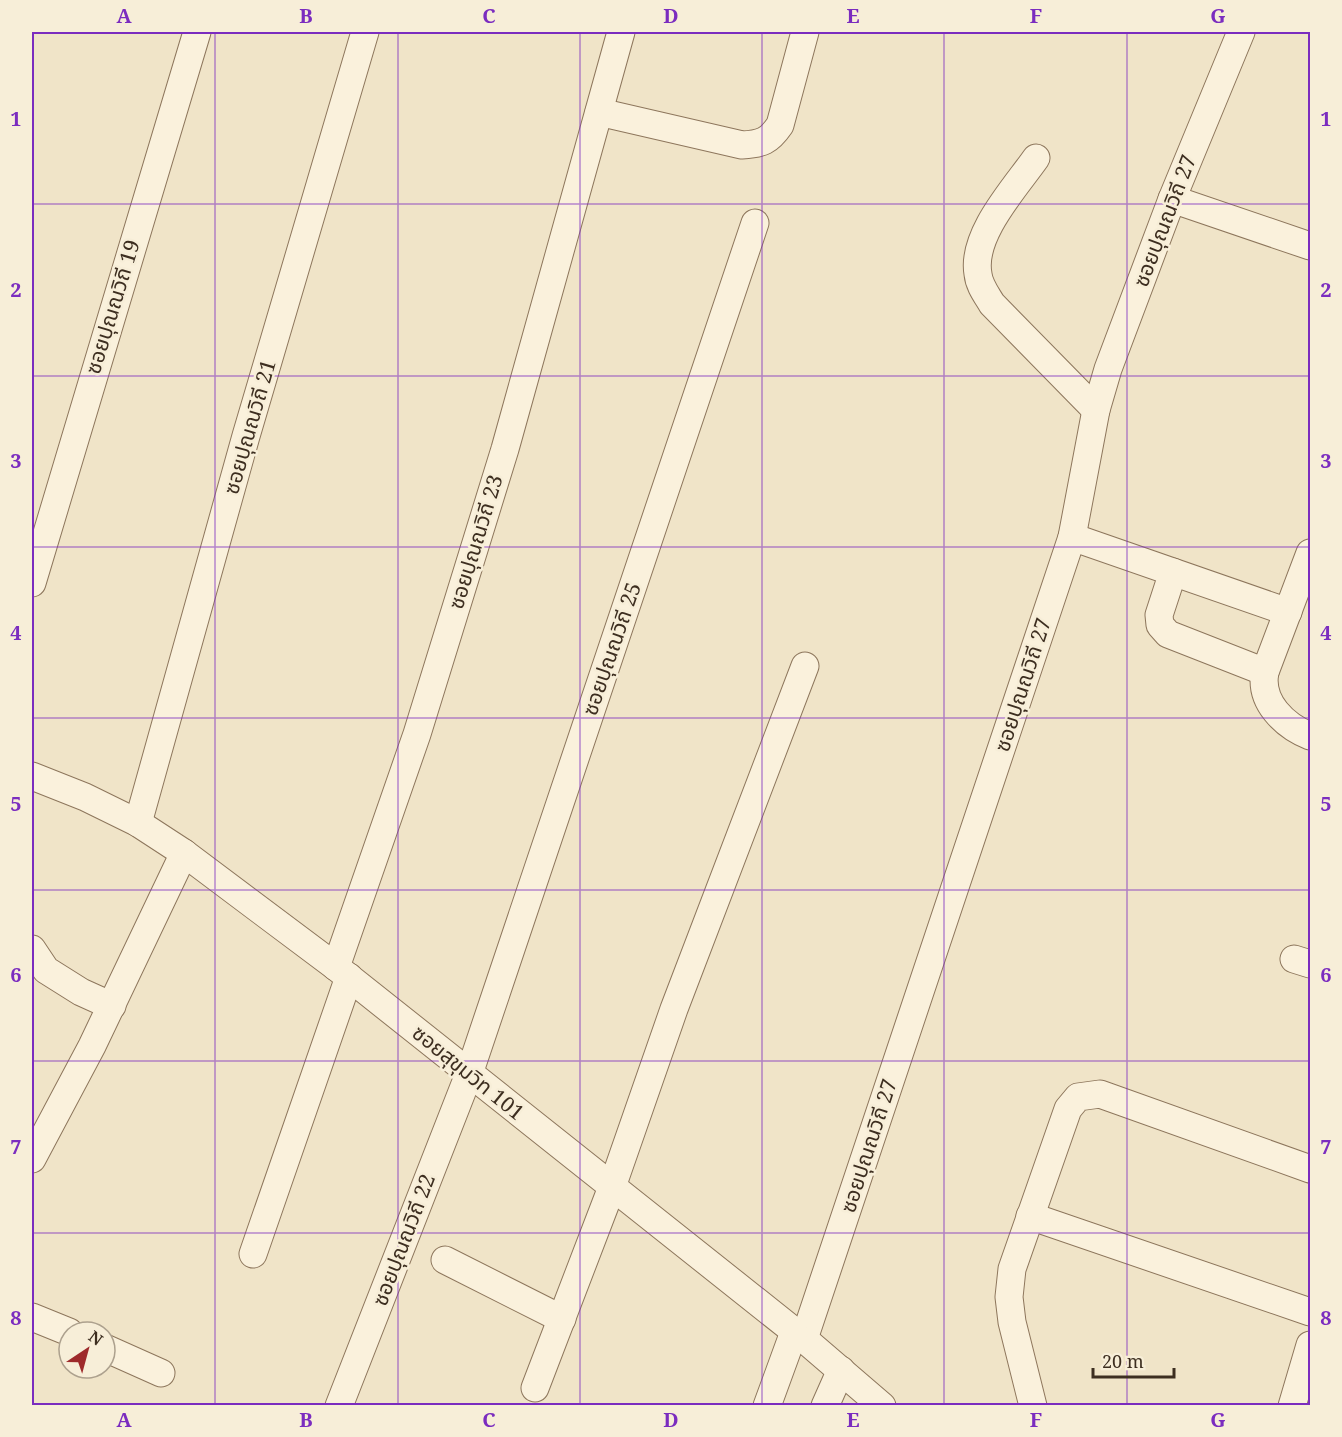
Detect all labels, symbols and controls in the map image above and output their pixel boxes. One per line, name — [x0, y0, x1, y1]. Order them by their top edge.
text: A — [116, 2, 132, 29]
text: B — [299, 2, 313, 29]
text: C — [482, 2, 496, 29]
text: D — [663, 2, 679, 29]
text: E — [846, 2, 860, 29]
text: F — [1030, 2, 1042, 29]
text: G — [1210, 2, 1226, 29]
text: 1 — [10, 105, 22, 132]
text: 1 — [1320, 105, 1332, 132]
street label: ซอยปุณณวิถี 27 — [1126, 151, 1202, 291]
street label: ซอยปุณณวิถี 19 — [78, 236, 146, 377]
text: 2 — [10, 276, 22, 303]
text: 2 — [1320, 276, 1332, 303]
street label: ซอยปุณณวิถี 21 — [216, 356, 282, 497]
text: 3 — [10, 447, 22, 474]
text: 3 — [1320, 447, 1332, 474]
street label: ซอยปุณณวิถี 23 — [441, 471, 509, 612]
street label: ซอยปุณณวิถี 25 — [575, 578, 647, 719]
street label: ซอยปุณณวิถี 27 — [987, 614, 1057, 755]
text: 4 — [10, 619, 22, 646]
text: 4 — [1320, 619, 1332, 646]
text: 5 — [10, 790, 22, 817]
text: 5 — [1320, 790, 1332, 817]
text: 6 — [10, 961, 22, 988]
text: 6 — [1320, 961, 1332, 988]
street label: ซอยสุขุมวิท 101 — [407, 1018, 530, 1126]
street label: ซอยปุณณวิถี 27 — [833, 1075, 903, 1216]
text: 7 — [10, 1133, 22, 1160]
text: 7 — [1320, 1133, 1332, 1160]
street label: ซอยปุณณวิถี 22 — [365, 1170, 441, 1310]
text: 8 — [10, 1304, 22, 1331]
text: 8 — [1320, 1304, 1332, 1331]
north arrow — [57, 1320, 117, 1380]
text: N — [84, 1325, 108, 1351]
scale bar — [1093, 1341, 1174, 1379]
text: 20 m — [1102, 1349, 1144, 1373]
text: A — [116, 1406, 132, 1433]
text: B — [299, 1406, 313, 1433]
text: C — [482, 1406, 496, 1433]
text: D — [663, 1406, 679, 1433]
text: E — [846, 1406, 860, 1433]
text: F — [1030, 1406, 1042, 1433]
text: G — [1210, 1406, 1226, 1433]

